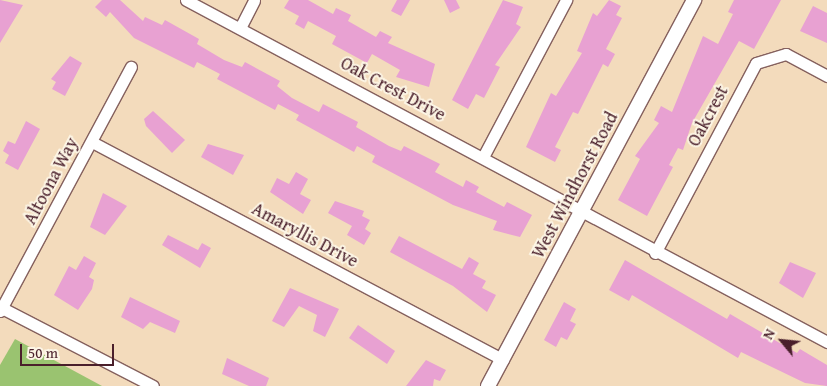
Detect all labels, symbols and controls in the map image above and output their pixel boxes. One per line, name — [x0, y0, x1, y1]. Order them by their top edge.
street label: Oak Crest Drive — [337, 52, 449, 126]
street label: Oakcrest — [683, 82, 733, 150]
street label: West Windhorst Road — [527, 108, 623, 262]
street label: Altoona Way — [19, 134, 83, 228]
street label: Amaryllis Drive — [248, 198, 362, 272]
north arrow — [757, 316, 807, 366]
text: N — [758, 325, 780, 343]
scale bar — [22, 334, 116, 366]
text: 50 m — [28, 342, 58, 363]

